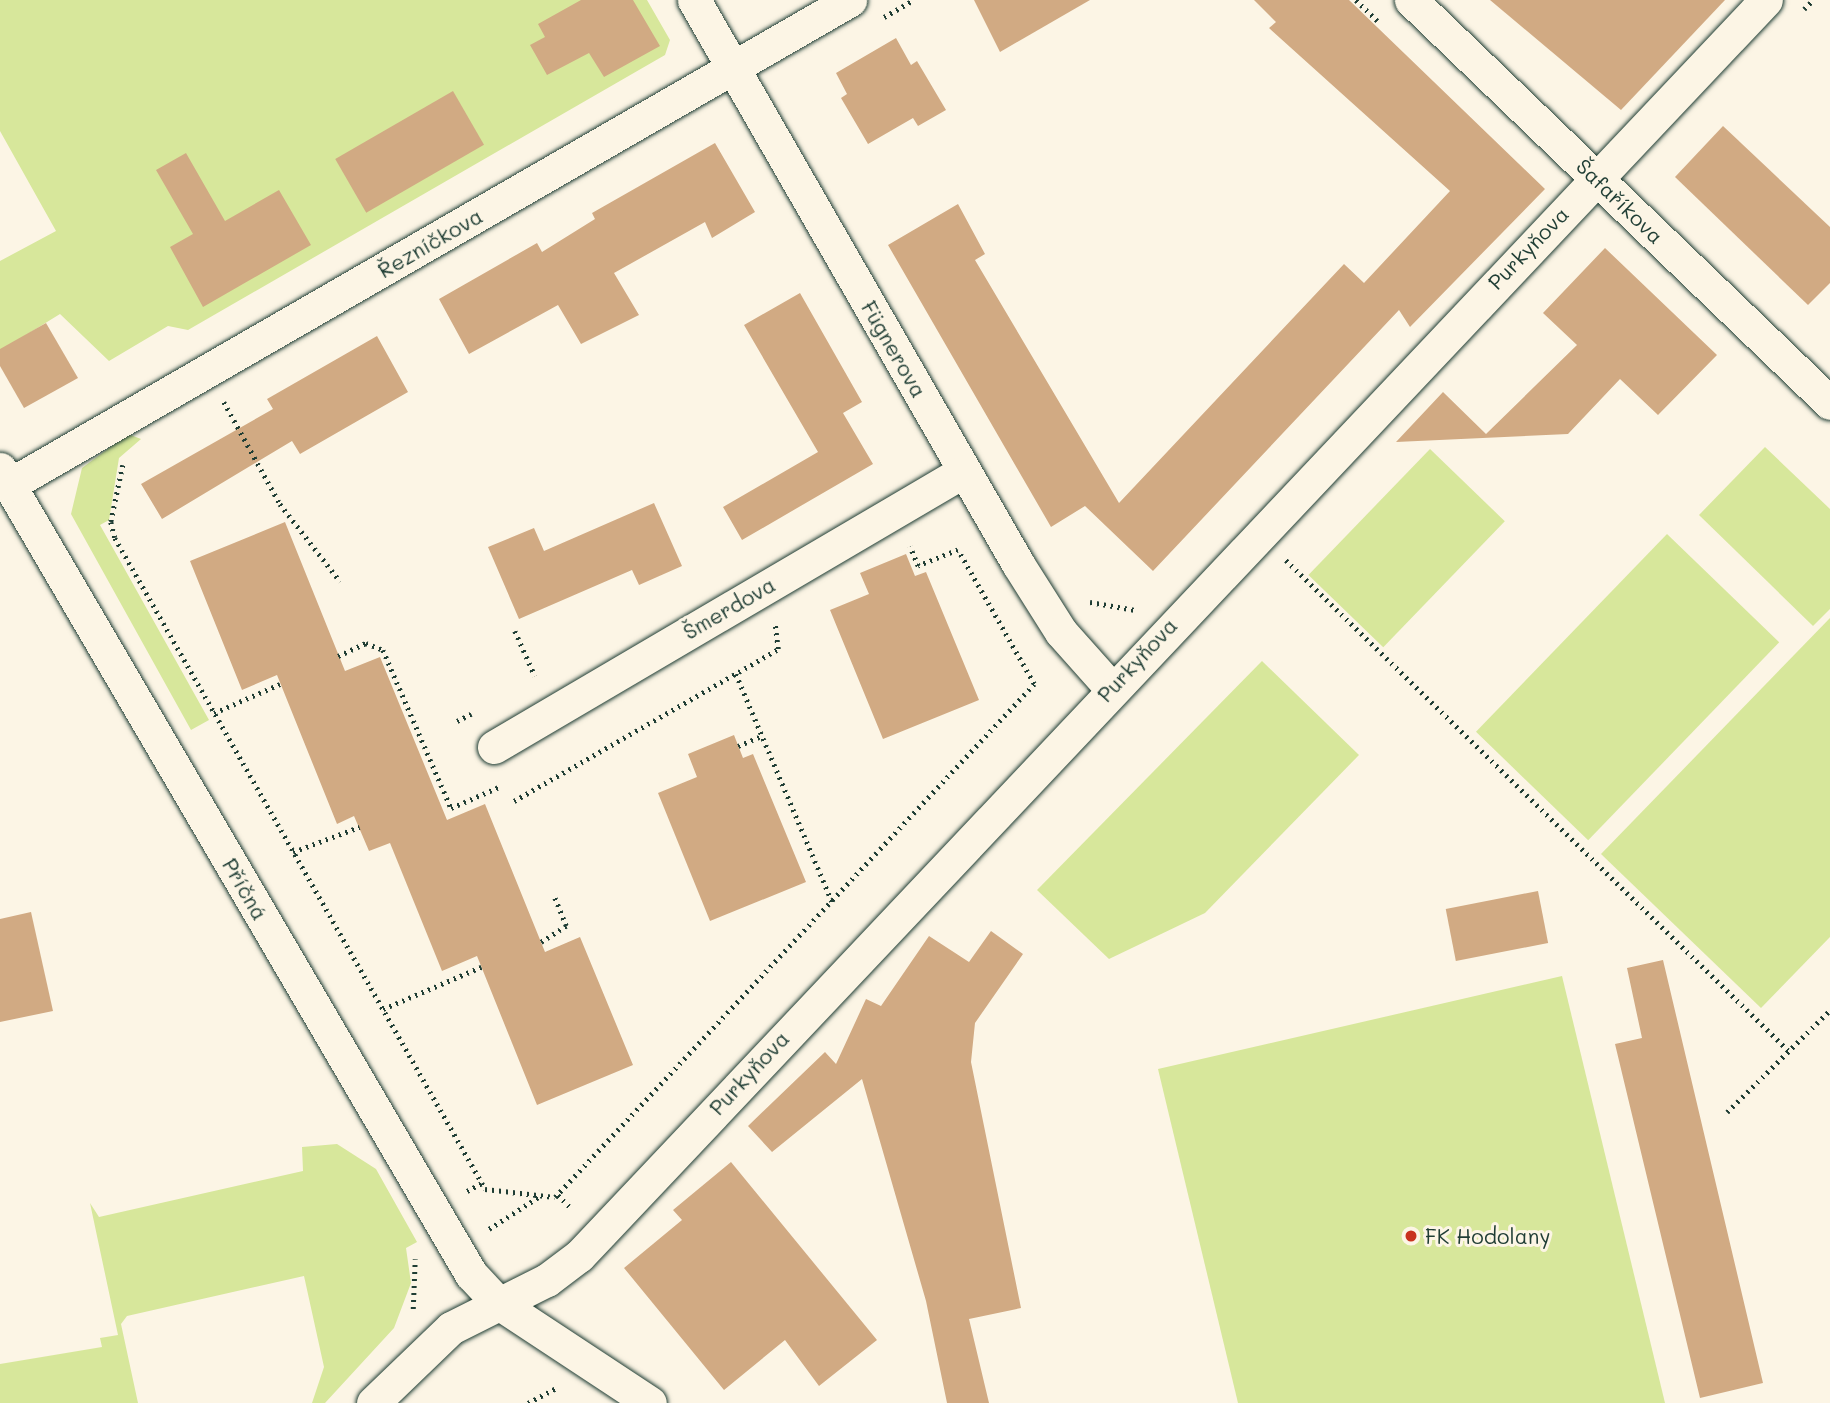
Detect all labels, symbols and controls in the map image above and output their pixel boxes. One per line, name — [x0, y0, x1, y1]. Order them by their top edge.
street label: Šafaříkova — [1571, 153, 1669, 249]
street label: Purkyňova — [1482, 201, 1574, 295]
street label: Řezníčkova — [373, 203, 487, 283]
street label: Fügnerova — [856, 296, 932, 402]
street label: Šmerdova — [679, 572, 779, 644]
street label: Purkyňova — [1092, 613, 1182, 707]
street label: Příčná — [217, 854, 273, 924]
street label: Purkyňova — [704, 1026, 794, 1120]
place label: FK Hodolany — [1425, 1223, 1550, 1249]
marker: FK Hodolany — [1403, 1228, 1419, 1244]

